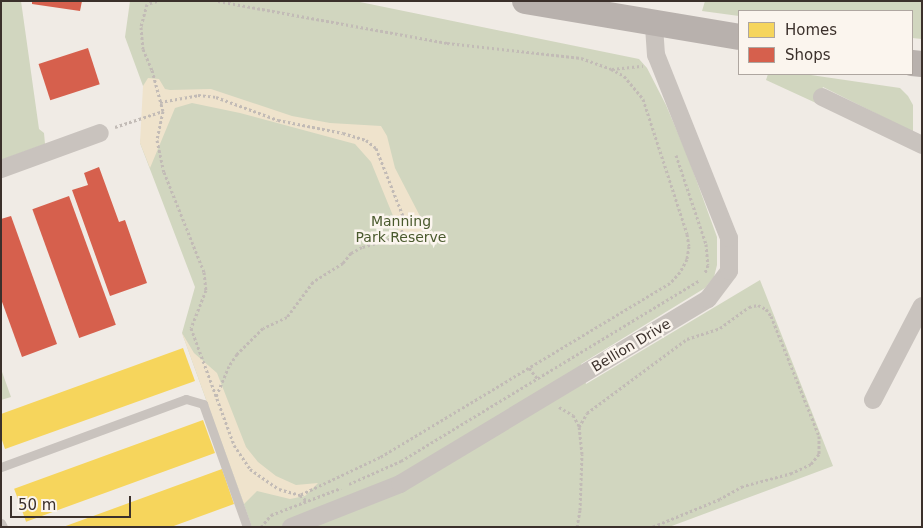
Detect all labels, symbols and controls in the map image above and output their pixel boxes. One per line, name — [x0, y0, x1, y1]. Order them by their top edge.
legend — [738, 10, 913, 75]
text: Homes — [785, 21, 837, 39]
text: Shops — [785, 46, 831, 64]
park label: Manning Park Reserve — [356, 213, 446, 246]
street label: Bellion Drive — [588, 315, 674, 375]
scale bar — [12, 486, 134, 518]
text: 50 m — [18, 496, 56, 514]

